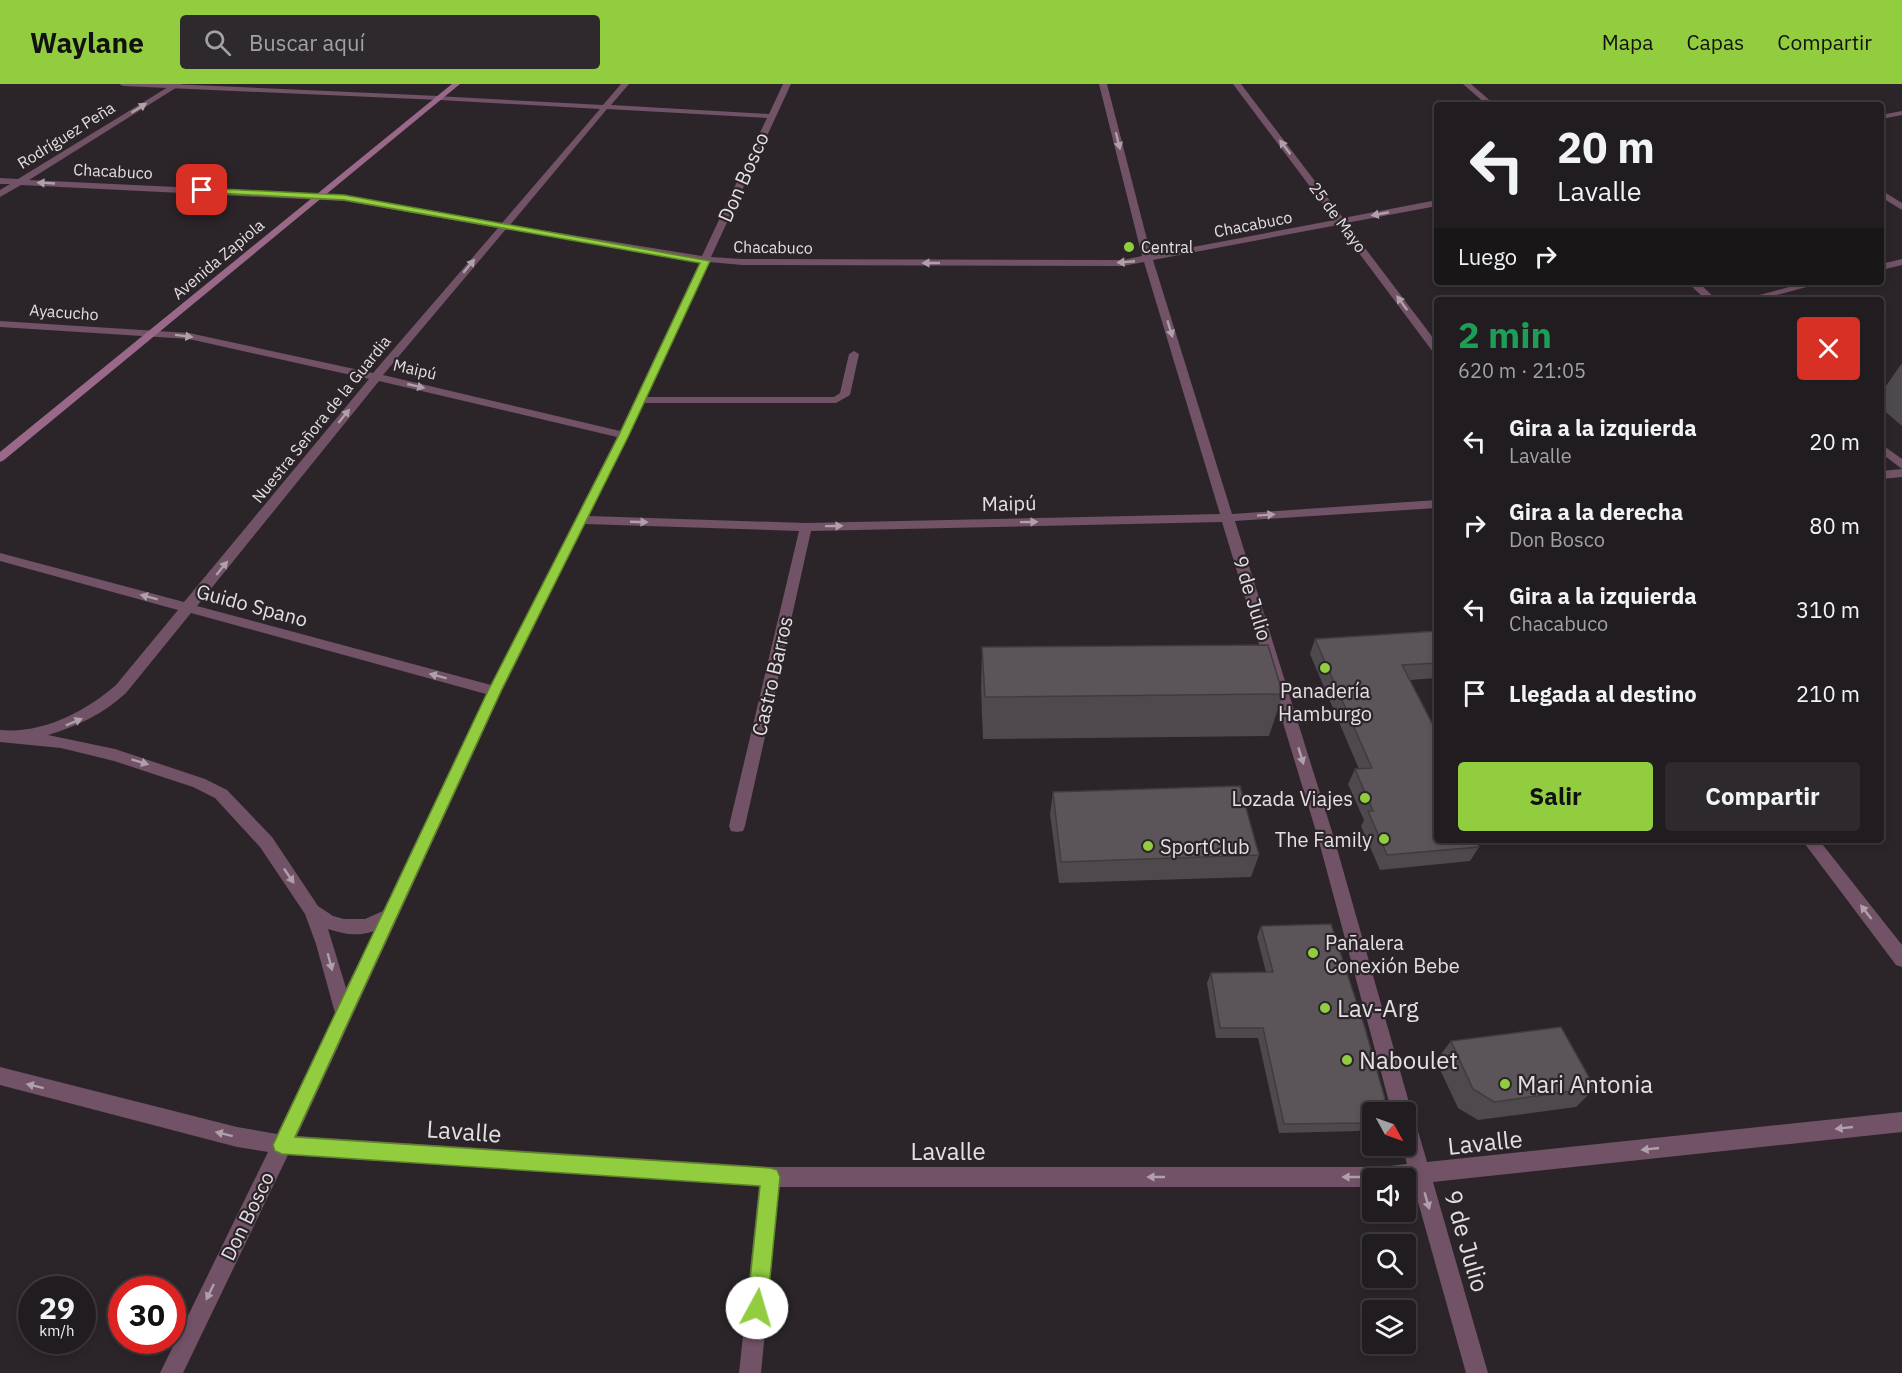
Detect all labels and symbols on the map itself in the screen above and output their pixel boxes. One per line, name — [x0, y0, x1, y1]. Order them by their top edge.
street label: Rodríguez Peña — [14, 97, 119, 173]
one-way arrow — [131, 102, 147, 113]
street label: Don Bosco — [711, 128, 775, 226]
one-way arrow — [1113, 131, 1123, 150]
one-way arrow — [1279, 140, 1291, 156]
street label: Chacabuco — [73, 159, 153, 183]
pin — [176, 164, 227, 215]
one-way arrow — [36, 178, 55, 187]
street label: 25 de Mayo — [1305, 178, 1371, 256]
street label: Chacabuco — [1212, 207, 1294, 241]
one-way arrow — [1370, 210, 1389, 219]
street label: Avenida Zapiola — [168, 214, 268, 303]
street label: Chacabuco — [733, 236, 813, 258]
place label: Central — [1141, 237, 1193, 257]
marker: Central — [1122, 240, 1136, 254]
one-way arrow — [1117, 257, 1136, 267]
one-way arrow — [462, 258, 475, 274]
one-way arrow — [922, 258, 941, 268]
one-way arrow — [1396, 296, 1408, 312]
street label: Ayacucho — [29, 300, 99, 324]
one-way arrow — [1166, 320, 1175, 338]
street label: Nuestra Señora de la Guardia — [247, 331, 395, 507]
one-way arrow — [175, 332, 194, 341]
street label: Maipú — [391, 354, 439, 384]
one-way arrow — [407, 382, 426, 391]
one-way arrow — [338, 408, 351, 424]
street label: Maipú — [981, 489, 1037, 517]
one-way arrow — [1257, 511, 1276, 520]
one-way arrow — [630, 517, 649, 527]
one-way arrow — [1020, 518, 1039, 527]
one-way arrow — [825, 522, 844, 531]
street label: 9 de Julio — [1227, 552, 1279, 644]
one-way arrow — [215, 560, 227, 575]
street label: Guido Spano — [193, 577, 311, 633]
one-way arrow — [140, 592, 158, 602]
street label: Castro Barros — [745, 613, 799, 739]
marker: Panadería Hamburgo — [1318, 661, 1332, 675]
one-way arrow — [429, 671, 447, 680]
place label: Panadería Hamburgo — [1278, 677, 1372, 727]
one-way arrow — [65, 717, 83, 727]
one-way arrow — [1297, 747, 1306, 765]
one-way arrow — [131, 758, 149, 767]
place label: Lozada Viajes — [1232, 785, 1353, 812]
marker: Lozada Viajes — [1358, 791, 1372, 805]
place label: The Family — [1275, 826, 1372, 853]
marker: The Family — [1377, 832, 1391, 846]
place label: SportClub — [1160, 833, 1250, 860]
marker: SportClub — [1141, 839, 1155, 853]
one-way arrow — [283, 868, 295, 884]
one-way arrow — [1861, 905, 1873, 920]
place label: Pañalera Conexión Bebe — [1325, 929, 1460, 979]
marker: Pañalera Conexión Bebe — [1306, 946, 1320, 960]
one-way arrow — [325, 952, 335, 971]
place label: Lav-Arg — [1337, 992, 1419, 1024]
marker: Lav-Arg — [1318, 1001, 1332, 1015]
place label: Naboulet — [1359, 1044, 1458, 1076]
marker: Naboulet — [1340, 1053, 1354, 1067]
place label: Mari Antonia — [1517, 1068, 1653, 1100]
marker: Mari Antonia — [1498, 1077, 1512, 1091]
one-way arrow — [26, 1080, 45, 1090]
north arrow — [1362, 1102, 1416, 1156]
street label: Lavalle — [425, 1112, 503, 1150]
street label: Lavalle — [1446, 1122, 1524, 1162]
one-way arrow — [1834, 1123, 1853, 1133]
one-way arrow — [215, 1129, 233, 1139]
street label: Lavalle — [910, 1135, 986, 1167]
one-way arrow — [1640, 1144, 1659, 1154]
street label: Don Bosco — [214, 1167, 280, 1265]
one-way arrow — [1147, 1172, 1166, 1182]
one-way arrow — [1342, 1172, 1361, 1182]
street label: 9 de Julio — [1437, 1186, 1497, 1296]
one-way arrow — [1423, 1192, 1432, 1210]
speed limit sign: 30 — [108, 1276, 186, 1354]
position arrow — [725, 1276, 789, 1340]
one-way arrow — [206, 1283, 215, 1300]

